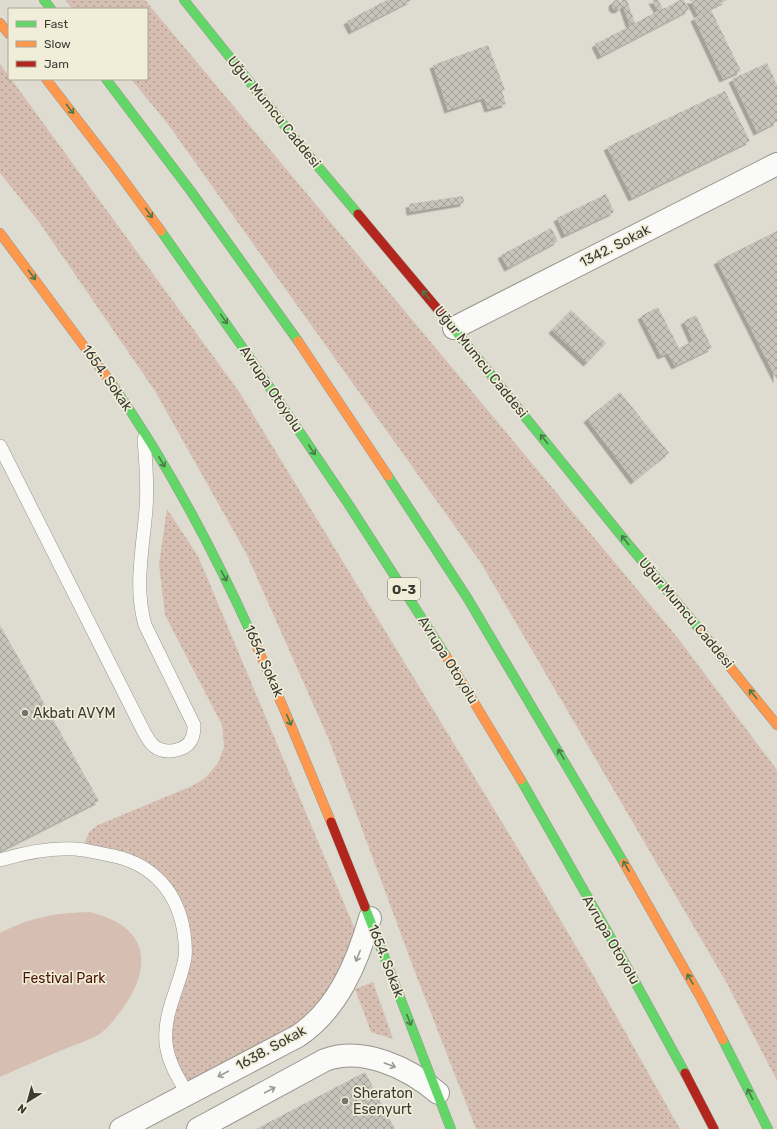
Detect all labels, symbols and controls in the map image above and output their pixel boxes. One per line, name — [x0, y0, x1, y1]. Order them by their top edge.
legend — [8, 8, 148, 80]
text: Fast — [44, 17, 68, 31]
text: Slow — [44, 37, 71, 51]
street label: Uğur Mumcu Caddesi — [224, 53, 324, 171]
text: Jam — [44, 57, 69, 71]
one-way arrow — [66, 104, 74, 115]
one-way arrow — [145, 207, 153, 218]
street label: 1342. Sokak — [577, 221, 654, 271]
one-way arrow — [28, 269, 36, 280]
one-way arrow — [422, 289, 431, 300]
street label: Uğur Mumcu Caddesi — [431, 303, 531, 421]
one-way arrow — [220, 313, 228, 324]
street label: 1654. Sokak — [78, 342, 136, 415]
street label: Avrupa Otoyolu — [236, 343, 306, 435]
one-way arrow — [539, 433, 548, 444]
one-way arrow — [308, 444, 316, 455]
one-way arrow — [158, 456, 166, 467]
one-way arrow — [621, 535, 629, 546]
street label: Uğur Mumcu Caddesi — [635, 554, 737, 672]
one-way arrow — [221, 570, 229, 582]
road number: O-3 — [388, 578, 420, 600]
street label: Avrupa Otoyolu — [414, 613, 482, 707]
street label: 1654. Sokak — [241, 622, 288, 700]
one-way arrow — [748, 689, 757, 700]
place label: Akbatı AVYM — [33, 705, 116, 722]
marker: Akbatı AVYM — [20, 708, 30, 718]
one-way arrow — [286, 714, 294, 726]
one-way arrow — [556, 748, 564, 760]
one-way arrow — [621, 860, 629, 872]
street label: Avrupa Otoyolu — [579, 892, 643, 988]
street label: 1654. Sokak — [364, 922, 408, 1001]
one-way arrow — [353, 949, 361, 961]
park label: Festival Park — [22, 970, 106, 987]
one-way arrow — [686, 973, 694, 985]
one-way arrow — [406, 1013, 414, 1025]
street label: 1638. Sokak — [233, 1021, 310, 1074]
one-way arrow — [383, 1061, 395, 1069]
one-way arrow — [217, 1071, 229, 1079]
north arrow — [8, 1081, 48, 1121]
place label: Sheraton Esenyurt — [353, 1085, 413, 1118]
one-way arrow — [264, 1086, 276, 1094]
one-way arrow — [746, 1089, 754, 1101]
marker: Sheraton Esenyurt — [340, 1096, 350, 1106]
text: N — [15, 1101, 29, 1116]

